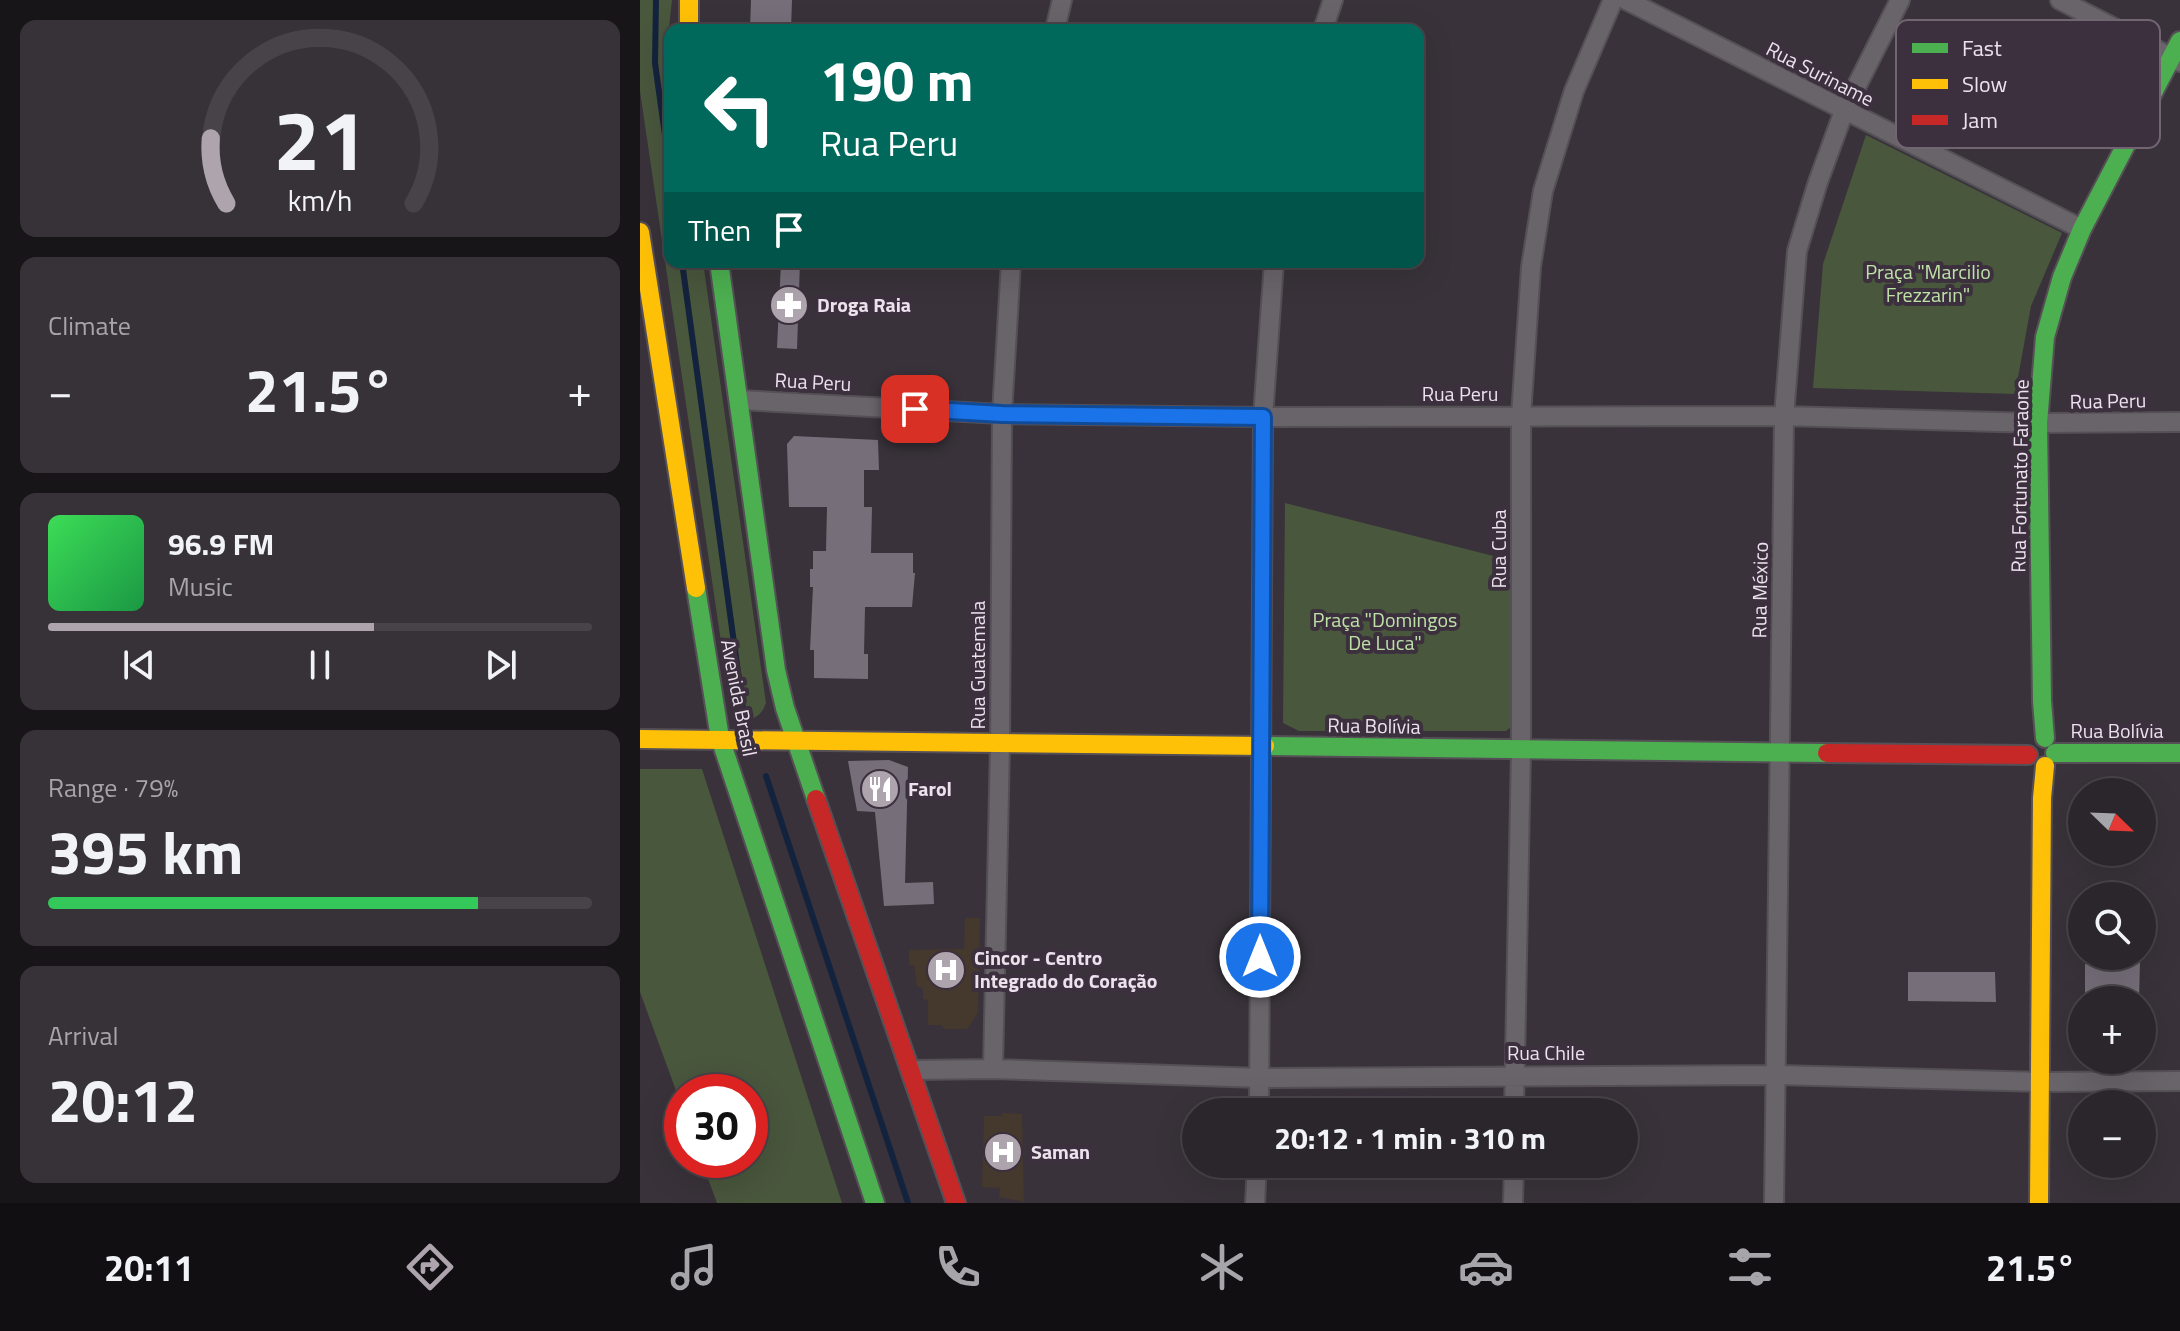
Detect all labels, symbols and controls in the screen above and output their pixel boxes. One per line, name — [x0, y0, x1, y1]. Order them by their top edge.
legend — [1896, 20, 2160, 148]
text: Fast — [1962, 31, 2002, 65]
street label: Rua Suriname — [1761, 33, 1880, 114]
text: 190 m — [820, 38, 973, 123]
icon: left — [688, 56, 792, 160]
text: Slow — [1962, 67, 2008, 101]
text: 21 — [273, 76, 367, 202]
text: Jam — [1962, 103, 1998, 137]
text: Rua Peru — [820, 115, 958, 170]
text: km/h — [288, 179, 352, 222]
text: Then — [688, 207, 751, 253]
icon: arrive — [767, 208, 811, 252]
park label: Praça "Marcilio Frezzarin" — [1865, 256, 1991, 310]
pharmacy icon: Droga Raia — [768, 284, 810, 326]
place label: Droga Raia — [817, 289, 911, 320]
text: Climate — [48, 306, 131, 345]
text: 21.5° — [245, 344, 395, 435]
text: − — [48, 357, 73, 424]
text: + — [567, 357, 592, 424]
street label: Rua Peru — [774, 364, 852, 399]
pin — [881, 375, 949, 443]
street label: Rua Peru — [1422, 378, 1498, 409]
street label: Rua Fortunato Faraone — [2002, 379, 2037, 573]
street label: Rua Peru — [2069, 384, 2147, 417]
icon: arrive — [893, 387, 937, 431]
street label: Rua Cuba — [1483, 509, 1514, 589]
text: 96.9 FM — [168, 521, 274, 567]
street label: Rua México — [1743, 541, 1776, 639]
text: Music — [168, 567, 233, 606]
street label: Rua Guatemala — [962, 601, 993, 729]
park label: Praça "Domingos De Luca" — [1313, 604, 1457, 658]
street label: Avenida Brasil — [713, 637, 766, 759]
icon: previous — [117, 643, 161, 687]
icon: pause — [298, 643, 342, 687]
icon: next — [479, 643, 523, 687]
street label: Rua Bolívia — [1327, 709, 1421, 742]
street label: Rua Bolívia — [2070, 715, 2164, 746]
text: Range · 79% — [48, 768, 178, 807]
restaurant icon: Farol — [859, 768, 901, 810]
place label: Farol — [908, 773, 952, 804]
north arrow — [2068, 778, 2156, 866]
map controls — [2068, 778, 2156, 1178]
text: 395 km — [48, 806, 243, 897]
button: search — [2068, 882, 2156, 970]
position arrow — [1218, 915, 1302, 999]
place label: Cincor - Centro Integrado do Coração — [974, 942, 1157, 996]
hospital icon: Cincor - Centro Integrado do Coração — [925, 949, 967, 991]
button: + — [2068, 986, 2156, 1074]
text: Arrival — [48, 1016, 119, 1055]
street label: Rua Chile — [1507, 1037, 1585, 1068]
text: 20:12 — [48, 1054, 198, 1145]
speed limit sign: 30 — [664, 1074, 768, 1178]
button: − — [2068, 1090, 2156, 1178]
text: 20:12 · 1 min · 310 m — [1274, 1115, 1546, 1161]
hospital icon: Saman — [982, 1131, 1024, 1173]
place label: Saman — [1031, 1136, 1090, 1167]
icon: directions — [402, 1239, 458, 1295]
icon: music — [666, 1239, 722, 1295]
icon: phone — [930, 1239, 986, 1295]
icon: climate — [1194, 1239, 1250, 1295]
icon: car — [1458, 1239, 1514, 1295]
icon: filters — [1722, 1239, 1778, 1295]
text: 20:11 — [104, 1240, 194, 1295]
text: 21.5° — [1986, 1240, 2076, 1295]

